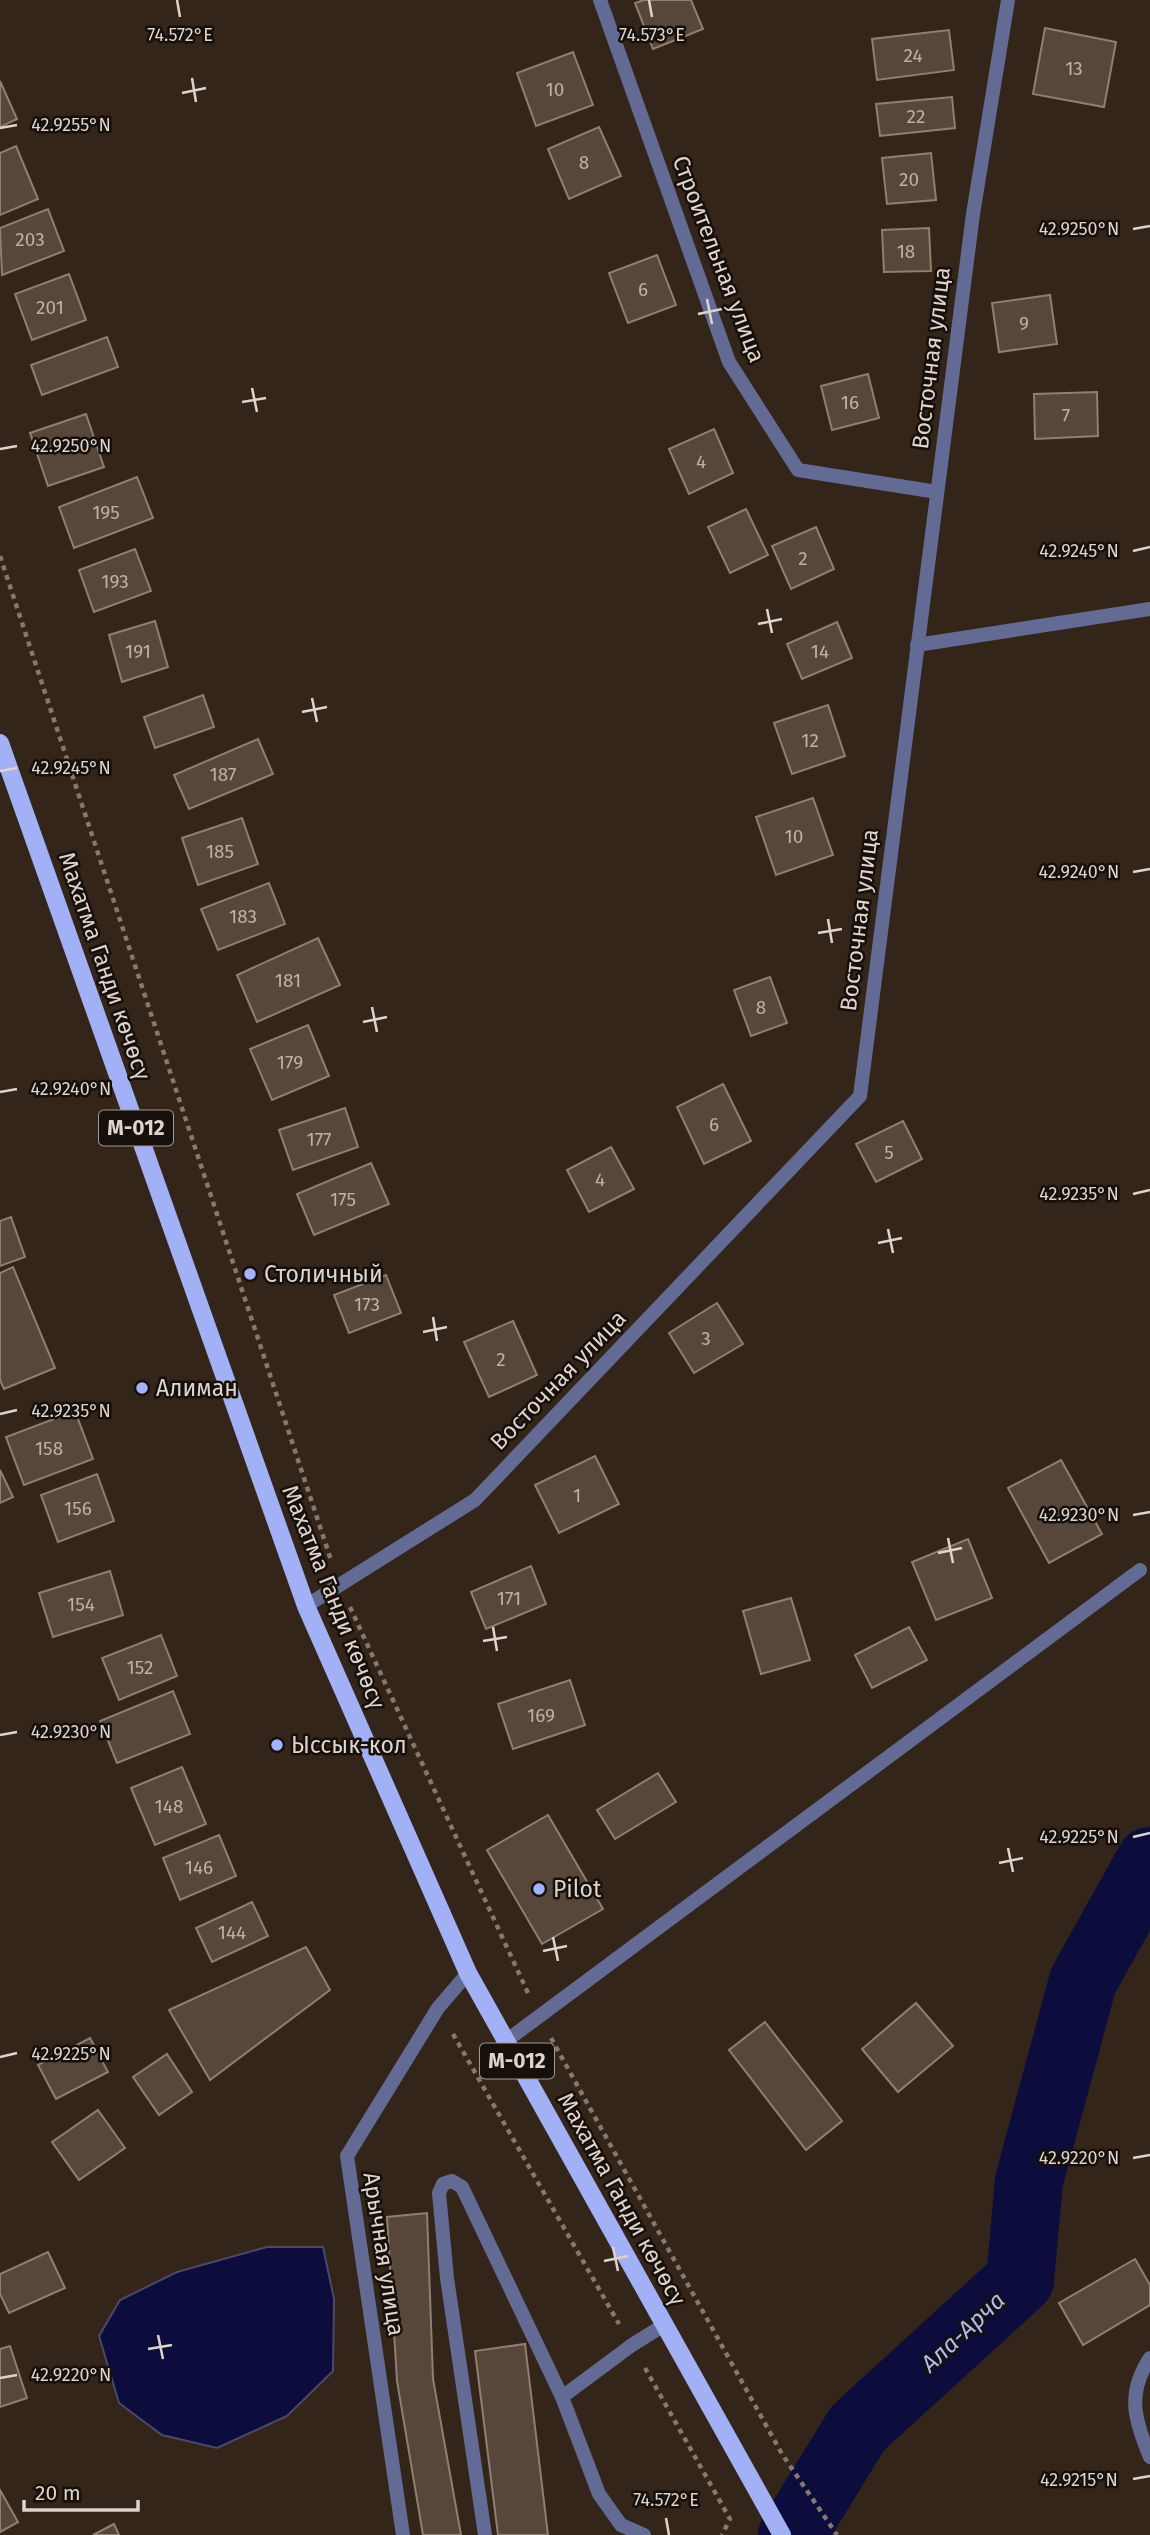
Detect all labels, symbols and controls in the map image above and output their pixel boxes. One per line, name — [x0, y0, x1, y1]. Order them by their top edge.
text: 74.572°E — [147, 24, 213, 46]
text: 74.573°E — [619, 24, 685, 46]
house number: 24 — [903, 44, 923, 67]
house number: 13 — [1065, 57, 1083, 80]
house number: 10 — [546, 78, 564, 101]
house number: 22 — [907, 105, 925, 128]
text: 42.9255°N — [31, 114, 111, 136]
house number: 8 — [579, 151, 589, 174]
street label: Строительная улица — [667, 152, 771, 366]
house number: 20 — [899, 168, 919, 191]
text: 42.9250°N — [1039, 218, 1119, 240]
house number: 203 — [15, 228, 45, 251]
house number: 18 — [897, 240, 915, 263]
street label: Восточная улица — [906, 265, 956, 451]
house number: 6 — [638, 278, 648, 301]
house number: 201 — [36, 296, 64, 319]
house number: 9 — [1019, 312, 1029, 335]
house number: 16 — [841, 391, 859, 414]
house number: 7 — [1062, 404, 1070, 427]
text: 42.9250°N — [31, 435, 111, 457]
house number: 4 — [696, 450, 706, 473]
house number: 195 — [92, 501, 120, 524]
text: 42.9245°N — [1039, 540, 1119, 562]
house number: 2 — [798, 547, 808, 570]
house number: 193 — [101, 570, 129, 593]
house number: 191 — [125, 640, 151, 663]
house number: 14 — [811, 640, 829, 663]
house number: 12 — [801, 729, 819, 752]
text: 42.9245°N — [31, 757, 111, 779]
house number: 187 — [210, 763, 236, 786]
house number: 10 — [785, 825, 803, 848]
street label: Восточная улица — [834, 827, 884, 1013]
house number: 185 — [206, 840, 234, 863]
street label: Махатма Ганди көчөсү — [53, 848, 157, 1084]
text: 42.9240°N — [1039, 861, 1119, 883]
house number: 183 — [229, 905, 257, 928]
house number: 181 — [275, 969, 301, 992]
house number: 8 — [756, 996, 766, 1019]
house number: 179 — [277, 1051, 303, 1074]
text: 42.9240°N — [31, 1078, 111, 1100]
road number: М-012 — [99, 1110, 173, 1146]
house number: 6 — [709, 1113, 719, 1136]
house number: 177 — [306, 1128, 332, 1151]
house number: 5 — [884, 1141, 894, 1164]
house number: 4 — [595, 1168, 605, 1191]
text: 42.9235°N — [1039, 1183, 1119, 1205]
house number: 175 — [330, 1188, 356, 1211]
place label: Столичный — [264, 1260, 383, 1288]
marker: Столичный — [242, 1266, 258, 1282]
house number: 173 — [354, 1293, 380, 1316]
street label: Восточная улица — [484, 1304, 632, 1456]
house number: 3 — [701, 1327, 711, 1350]
house number: 2 — [496, 1348, 506, 1371]
place label: Алиман — [156, 1374, 238, 1402]
marker: Алиман — [134, 1380, 150, 1396]
text: 42.9235°N — [31, 1400, 111, 1422]
house number: 158 — [35, 1437, 63, 1460]
street label: Махатма Ганди көчөсү — [276, 1481, 392, 1714]
house number: 1 — [573, 1484, 581, 1507]
house number: 156 — [64, 1497, 92, 1520]
text: 42.9230°N — [1039, 1504, 1119, 1526]
house number: 171 — [497, 1587, 521, 1610]
house number: 154 — [67, 1593, 95, 1616]
house number: 152 — [127, 1656, 153, 1679]
house number: 169 — [527, 1704, 555, 1727]
text: 42.9230°N — [31, 1721, 111, 1743]
place label: Ыссык-кол — [291, 1731, 407, 1759]
marker: Ыссык-кол — [269, 1737, 285, 1753]
house number: 148 — [155, 1795, 183, 1818]
text: 42.9225°N — [1039, 1826, 1119, 1848]
house number: 146 — [185, 1856, 213, 1879]
place label: Pilot — [553, 1875, 602, 1903]
marker: Pilot — [531, 1881, 547, 1897]
house number: 144 — [218, 1921, 246, 1944]
text: 42.9225°N — [31, 2043, 111, 2065]
road number: М-012 — [480, 2044, 554, 2078]
street label: Махатма Ганди көчөсү — [552, 2088, 693, 2311]
text: 42.9220°N — [1039, 2147, 1119, 2169]
street label: Арычная улица — [357, 2170, 411, 2338]
water label: Ала-Арча — [915, 2286, 1011, 2378]
text: 42.9220°N — [31, 2364, 111, 2386]
scale bar — [24, 2468, 138, 2512]
text: 42.9215°N — [1040, 2469, 1118, 2491]
text: 20 m — [35, 2480, 81, 2506]
text: 74.572°E — [633, 2489, 699, 2511]

